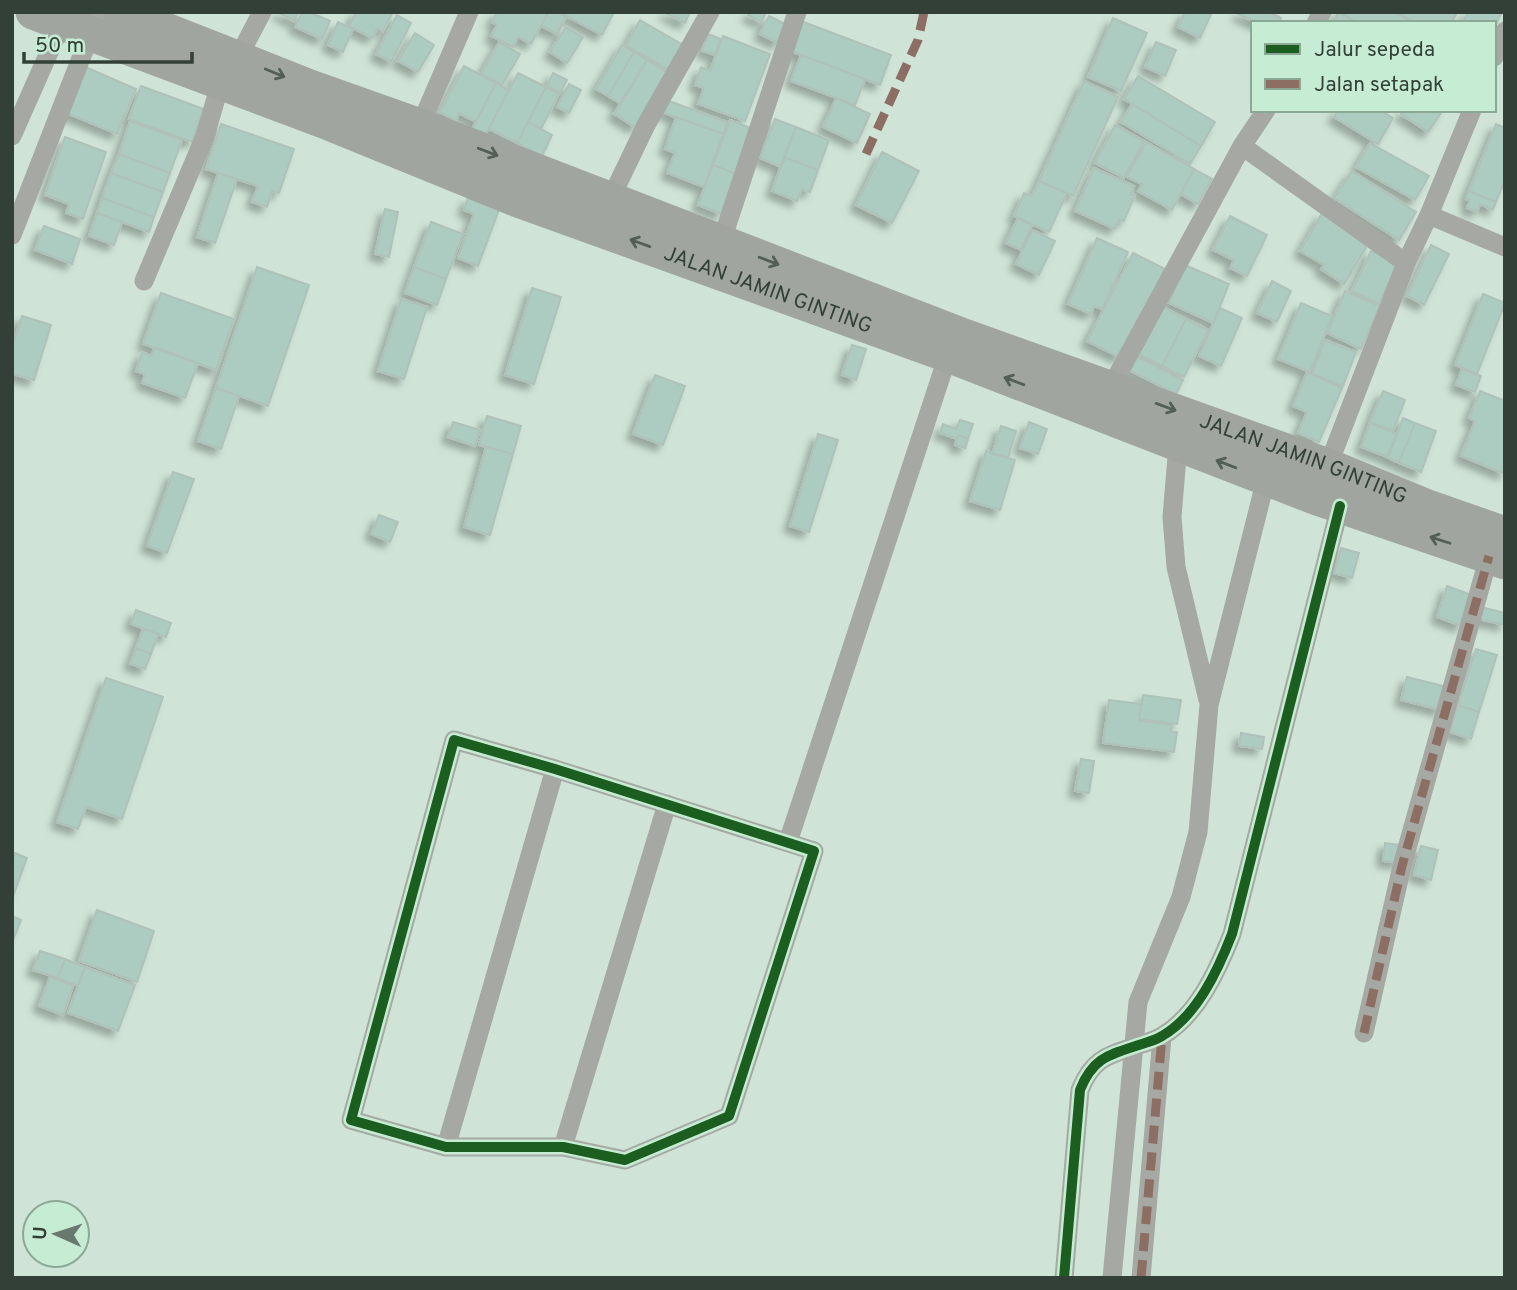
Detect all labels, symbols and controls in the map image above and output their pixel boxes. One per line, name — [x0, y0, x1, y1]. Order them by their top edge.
scale bar — [24, 21, 192, 65]
legend — [1251, 21, 1496, 112]
text: 50 m — [35, 33, 84, 60]
text: Jalur sepeda — [1314, 37, 1435, 64]
one-way arrow — [264, 67, 285, 80]
text: Jalan setapak — [1314, 72, 1444, 99]
one-way arrow — [477, 147, 499, 160]
one-way arrow — [629, 236, 651, 248]
street label: JALAN JAMIN GINTING — [660, 240, 876, 340]
one-way arrow — [758, 256, 779, 268]
one-way arrow — [1004, 373, 1026, 386]
one-way arrow — [1155, 402, 1177, 414]
street label: JALAN JAMIN GINTING — [1196, 408, 1411, 511]
one-way arrow — [1215, 456, 1237, 469]
one-way arrow — [1430, 533, 1452, 545]
north arrow — [21, 1199, 91, 1269]
text: U — [29, 1226, 53, 1241]

